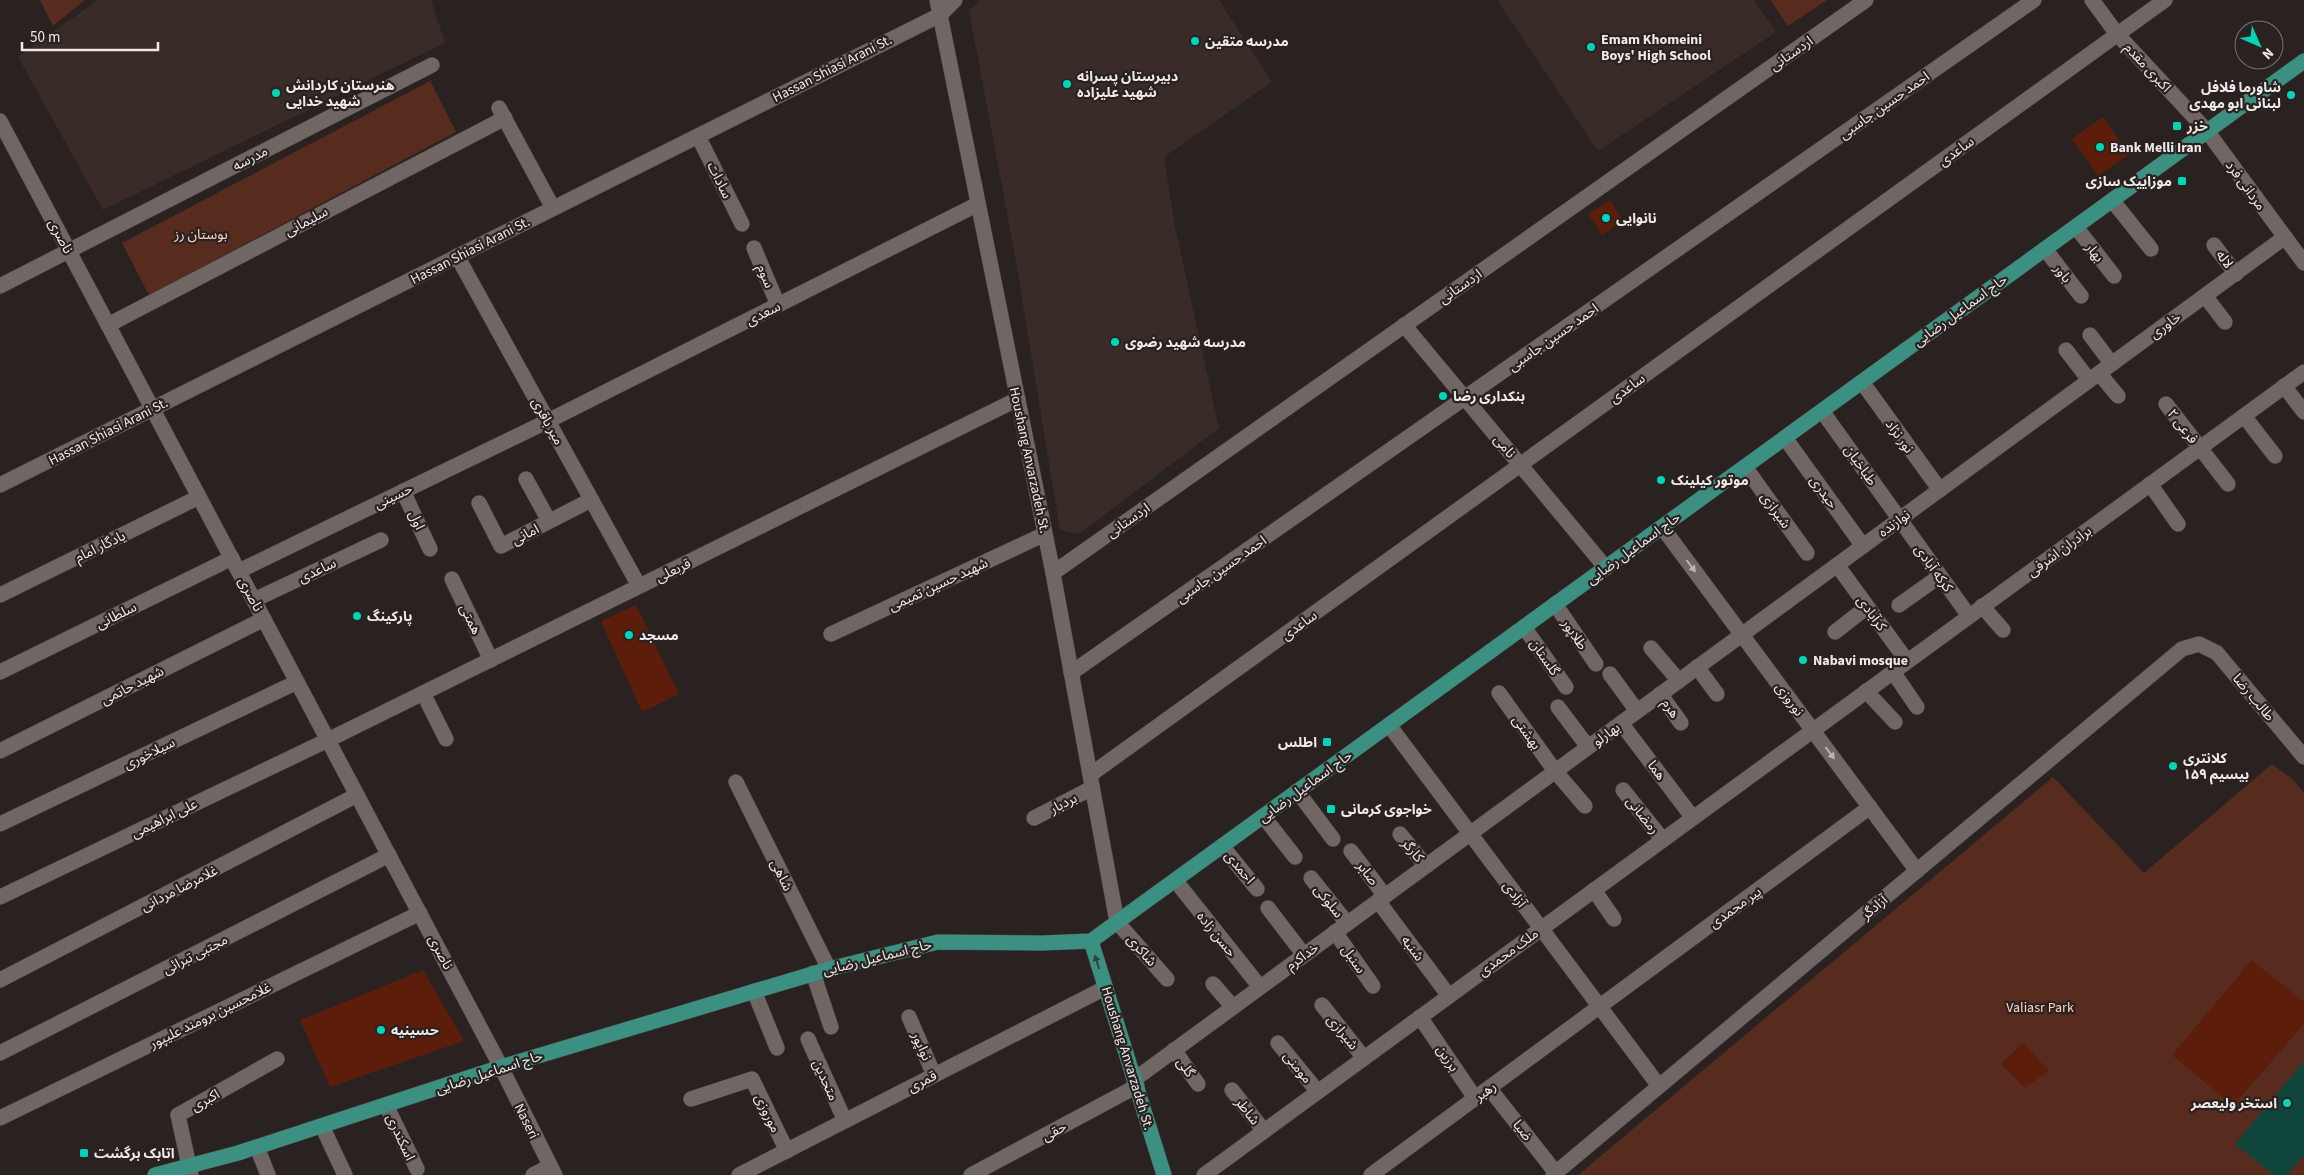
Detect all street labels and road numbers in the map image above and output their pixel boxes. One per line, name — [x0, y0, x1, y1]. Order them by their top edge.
street label: Hassan Shiasi Arani St. — [769, 30, 896, 108]
street label: اردستانی — [1766, 32, 1817, 76]
street label: اکبری مقدم — [2119, 38, 2176, 97]
street label: احمد حسین جاسبی — [1835, 67, 1934, 145]
street label: ساعدی — [1934, 132, 1979, 172]
street label: مدرسه — [229, 142, 272, 176]
street label: مردانی فرد — [2220, 156, 2270, 215]
street label: سادات — [702, 159, 737, 202]
street label: سلیمانی — [281, 202, 332, 242]
street label: Hassan Shiasi Arani St. — [407, 212, 534, 290]
street label: ناصری — [43, 216, 78, 258]
street label: بهار — [2080, 238, 2108, 267]
street label: لاله — [2211, 246, 2238, 273]
street label: باور — [2048, 259, 2076, 288]
street label: سوم — [751, 261, 779, 292]
street label: اردستانی — [1435, 265, 1486, 309]
street label: حاج اسماعیل رضایی — [1910, 270, 2012, 352]
street label: سعدی — [743, 297, 784, 331]
street label: احمد حسین جاسبی — [1504, 299, 1603, 377]
street label: خاوری — [2146, 308, 2185, 344]
street label: ساعدی — [1605, 369, 1650, 409]
street label: Houshang Anvarzadeh St. — [1004, 385, 1054, 535]
street label: Hassan Shiasi Arani St. — [45, 393, 172, 471]
street label: میر باقری — [526, 394, 568, 449]
street label: فرعی ۲ — [2162, 405, 2202, 448]
street label: نور نژاد — [1880, 416, 1918, 458]
street label: نامی — [1488, 430, 1520, 463]
street label: طباخیان — [1839, 441, 1881, 490]
street label: حیدری — [1804, 472, 1842, 513]
street label: حسینی — [371, 479, 416, 515]
street label: شیرازی — [1755, 488, 1795, 533]
street label: اردستانی — [1103, 499, 1154, 543]
street label: نوازنده — [1874, 505, 1915, 542]
street label: اول — [403, 507, 429, 533]
street label: حاج اسماعیل رضایی — [1583, 508, 1685, 590]
street label: امانی — [508, 519, 543, 550]
street label: برادران اشرفی — [2023, 521, 2096, 582]
street label: یادگار امام — [72, 526, 129, 568]
street label: احمد حسین جاسبی — [1172, 531, 1271, 609]
street label: کرکه آبادی — [1909, 541, 1957, 597]
street label: ساعدی — [295, 553, 340, 588]
street label: شهید حسین تمیمی — [885, 553, 992, 617]
street label: قربعلی — [652, 554, 694, 588]
street label: ناصری — [233, 574, 268, 616]
street label: کرآبادی — [1852, 592, 1891, 636]
street label: سلطانی — [93, 597, 140, 634]
street label: همتی — [454, 601, 486, 638]
street label: ساعدی — [1277, 606, 1322, 646]
street label: طلاپور — [1556, 614, 1592, 654]
street label: گلستان — [1524, 635, 1564, 680]
street label: شهید حاتمی — [97, 661, 168, 710]
street label: طالب رضا — [2227, 669, 2279, 726]
street label: نوروزی — [1770, 679, 1809, 721]
street label: هرم — [1656, 695, 1684, 722]
street label: بهشتی — [1507, 711, 1546, 754]
street label: بهارلو — [1589, 718, 1625, 752]
street label: سیلاخوری — [120, 733, 179, 775]
street label: حاج اسماعیل رضایی — [1255, 746, 1357, 828]
street label: هما — [1642, 757, 1670, 785]
street label: بردبار — [1045, 788, 1081, 820]
street label: رمضانی — [1621, 792, 1664, 839]
street label: علی ابراهیمی — [128, 794, 201, 844]
street label: کارگر — [1396, 834, 1428, 867]
street label: احمدی — [1219, 847, 1259, 889]
street label: شاهی — [765, 856, 797, 895]
street label: صابر — [1351, 856, 1383, 890]
street label: غلامرضا مردانی — [137, 861, 221, 917]
street label: آزادی — [1498, 877, 1531, 913]
street label: سلوکی — [1309, 881, 1348, 923]
street label: پیر محمدی — [1705, 882, 1766, 934]
street label: آزادگر — [1856, 890, 1893, 926]
street label: حسن زاده — [1192, 907, 1241, 962]
street label: ملک محمدی — [1474, 924, 1543, 982]
street label: مجتبی تبرائی — [159, 930, 232, 980]
street label: شاکری — [1121, 930, 1161, 971]
street label: ناصری — [423, 932, 458, 974]
street label: شنبه — [1396, 932, 1428, 966]
street label: حاج اسماعیل رضایی — [821, 935, 934, 981]
street label: خداکرم — [1282, 938, 1323, 976]
street label: سنبل — [1336, 941, 1370, 978]
street label: غلامحسین برومند علیپور — [145, 978, 275, 1055]
street label: Houshang Anvarzadeh St. — [1096, 984, 1158, 1132]
street label: شیرازی — [1322, 1011, 1363, 1055]
street label: نواپور — [906, 1028, 936, 1064]
street label: برزین — [1431, 1041, 1464, 1076]
street label: حاج اسماعیل رضایی — [433, 1046, 546, 1100]
street label: مومنی — [1278, 1047, 1316, 1088]
street label: گلی — [1171, 1054, 1199, 1082]
street label: متحدین — [807, 1057, 843, 1104]
street label: قمری — [904, 1066, 941, 1098]
street label: رهبر — [1470, 1077, 1501, 1107]
street label: اکبری — [187, 1085, 224, 1117]
street label: موروزی — [749, 1091, 785, 1136]
street label: شاطر — [1229, 1093, 1264, 1130]
street label: Naseri — [509, 1100, 543, 1143]
street label: اسکندری — [381, 1111, 420, 1164]
street label: ضیا — [1508, 1116, 1537, 1146]
street label: حقی — [1039, 1117, 1070, 1147]

